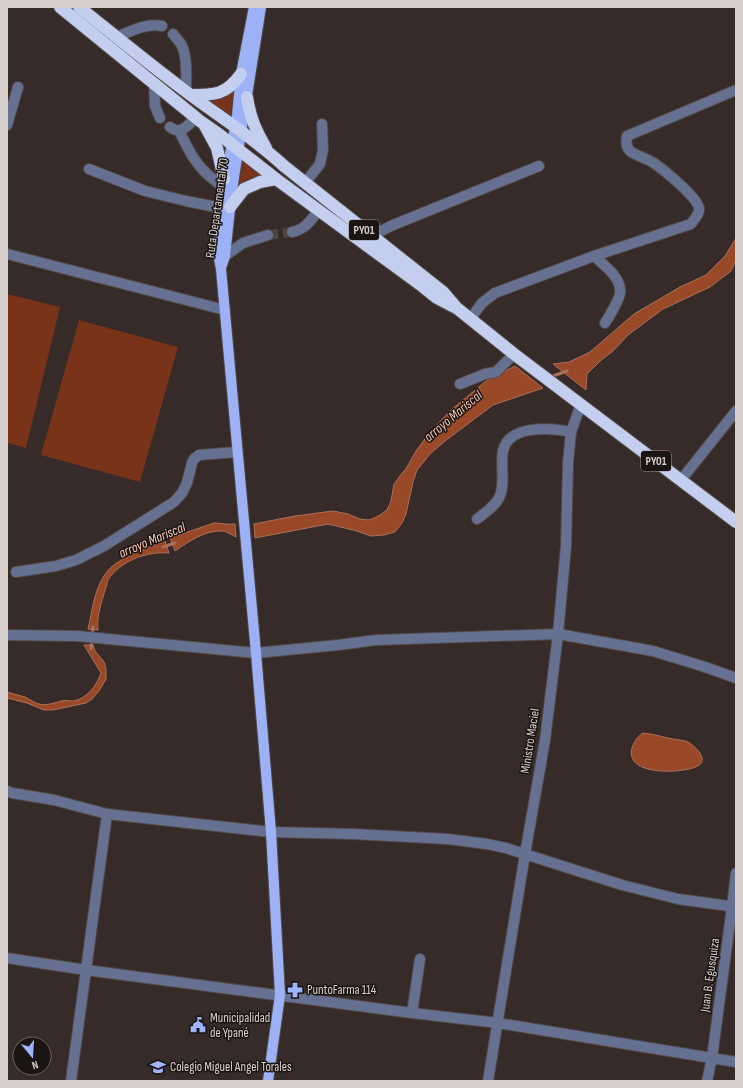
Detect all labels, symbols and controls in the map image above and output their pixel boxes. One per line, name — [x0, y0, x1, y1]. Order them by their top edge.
street label: Ruta Departamental 70 — [202, 157, 232, 259]
road number: PY01 — [349, 220, 379, 240]
water label: arroyo Mariscal — [420, 386, 486, 445]
road number: PY01 — [641, 451, 671, 471]
water label: arroyo Mariscal — [116, 518, 188, 562]
street label: Ministro Maciel — [517, 707, 543, 775]
street label: Juan B. Egusquiza — [697, 937, 723, 1014]
pharmacy icon: PuntoFarma 114 — [286, 981, 304, 999]
place label: PuntoFarma 114 — [307, 982, 377, 998]
place label: Municipalidad de Ypané — [210, 1010, 270, 1041]
public building icon: Municipalidad de Ypané — [189, 1016, 207, 1034]
north arrow — [12, 1036, 52, 1076]
text: N — [30, 1058, 40, 1072]
school or university icon: Colegio Miguel Angel Torales — [149, 1058, 167, 1076]
place label: Colegio Miguel Angel Torales — [170, 1059, 292, 1075]

